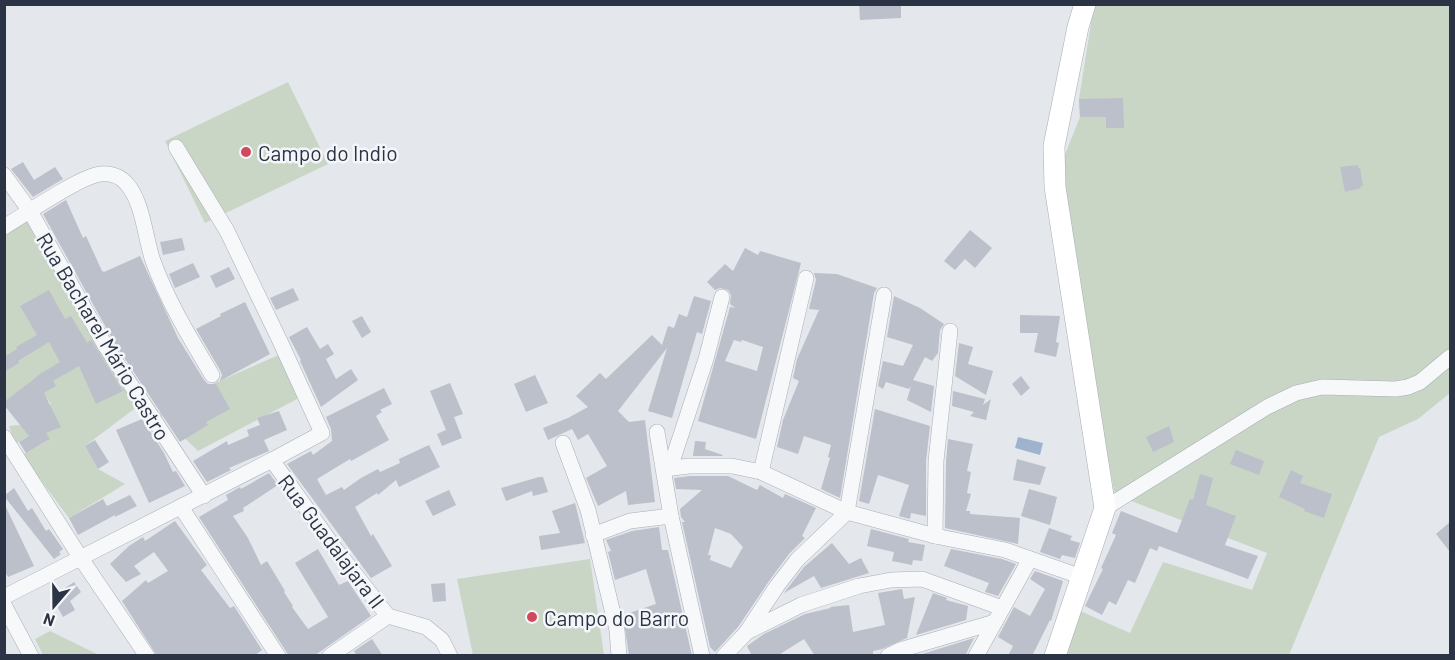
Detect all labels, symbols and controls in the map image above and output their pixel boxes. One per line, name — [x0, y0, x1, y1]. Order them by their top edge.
place label: Campo do Indio — [258, 140, 398, 165]
marker: Campo do Indio — [239, 145, 253, 159]
street label: Rua Bacharel Mário Castro — [32, 228, 176, 444]
street label: Rua Guadalajara II — [274, 469, 390, 613]
north arrow — [24, 576, 84, 636]
place label: Campo do Barro — [544, 605, 689, 630]
text: N — [40, 610, 57, 631]
marker: Campo do Barro — [525, 610, 539, 624]

